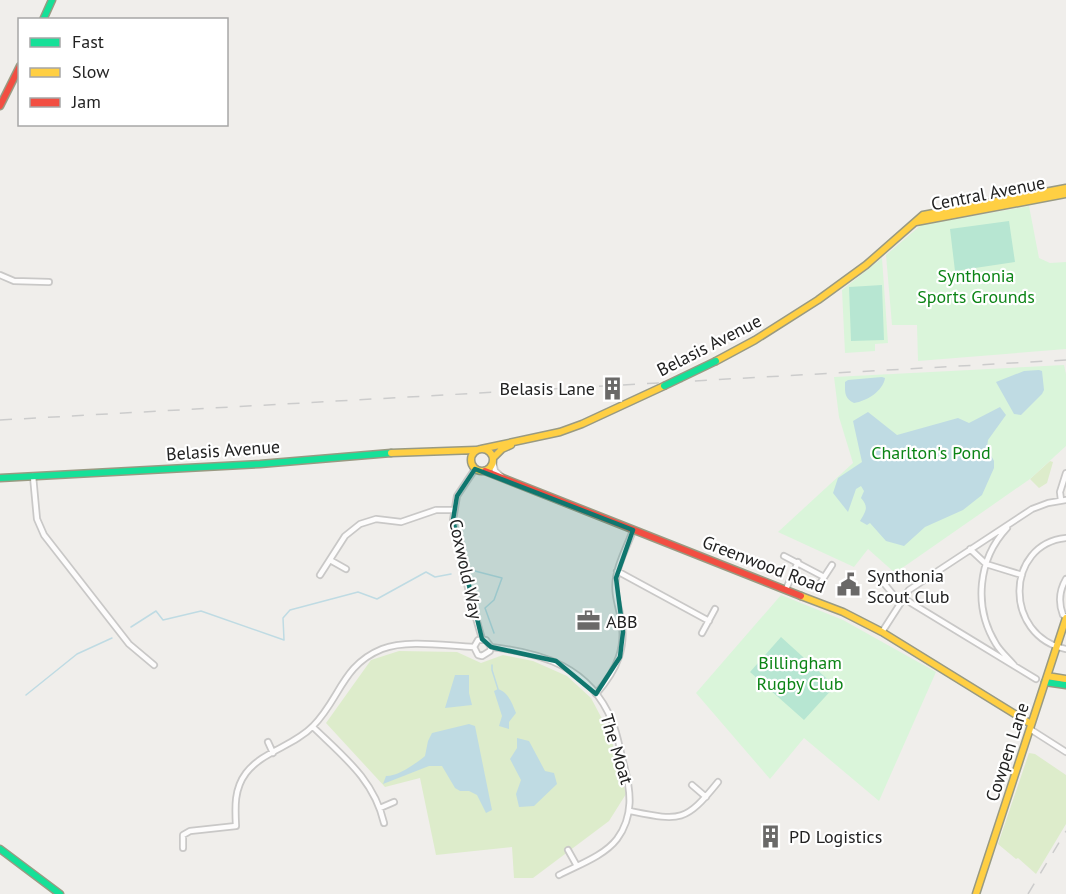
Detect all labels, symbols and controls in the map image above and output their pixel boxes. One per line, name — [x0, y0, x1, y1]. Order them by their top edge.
legend — [18, 18, 228, 126]
text: Fast — [72, 30, 104, 53]
text: Slow — [72, 60, 110, 83]
text: Jam — [71, 90, 101, 113]
street label: Central Avenue — [929, 171, 1047, 215]
park label: Synthonia Sports Grounds — [917, 264, 1035, 308]
street label: Belasis Avenue — [653, 309, 765, 381]
building icon: Belasis Lane — [600, 375, 626, 401]
place label: Belasis Lane — [500, 377, 595, 400]
street label: Belasis Avenue — [165, 435, 281, 465]
park label: Charlton's Pond — [871, 441, 991, 464]
street label: Coxwold Way — [444, 517, 488, 622]
street label: Greenwood Road — [699, 530, 829, 598]
place label: Synthonia Scout Club — [867, 564, 949, 608]
public building icon: Synthonia Scout Club — [836, 572, 862, 598]
office icon: ABB — [575, 608, 601, 634]
place label: ABB — [606, 610, 638, 633]
park label: Billingham Rugby Club — [757, 651, 843, 695]
street label: Cowpen Lane — [980, 700, 1034, 804]
street label: The Moat — [595, 711, 639, 787]
building icon: PD Logistics — [758, 823, 784, 849]
place label: PD Logistics — [789, 825, 882, 848]

